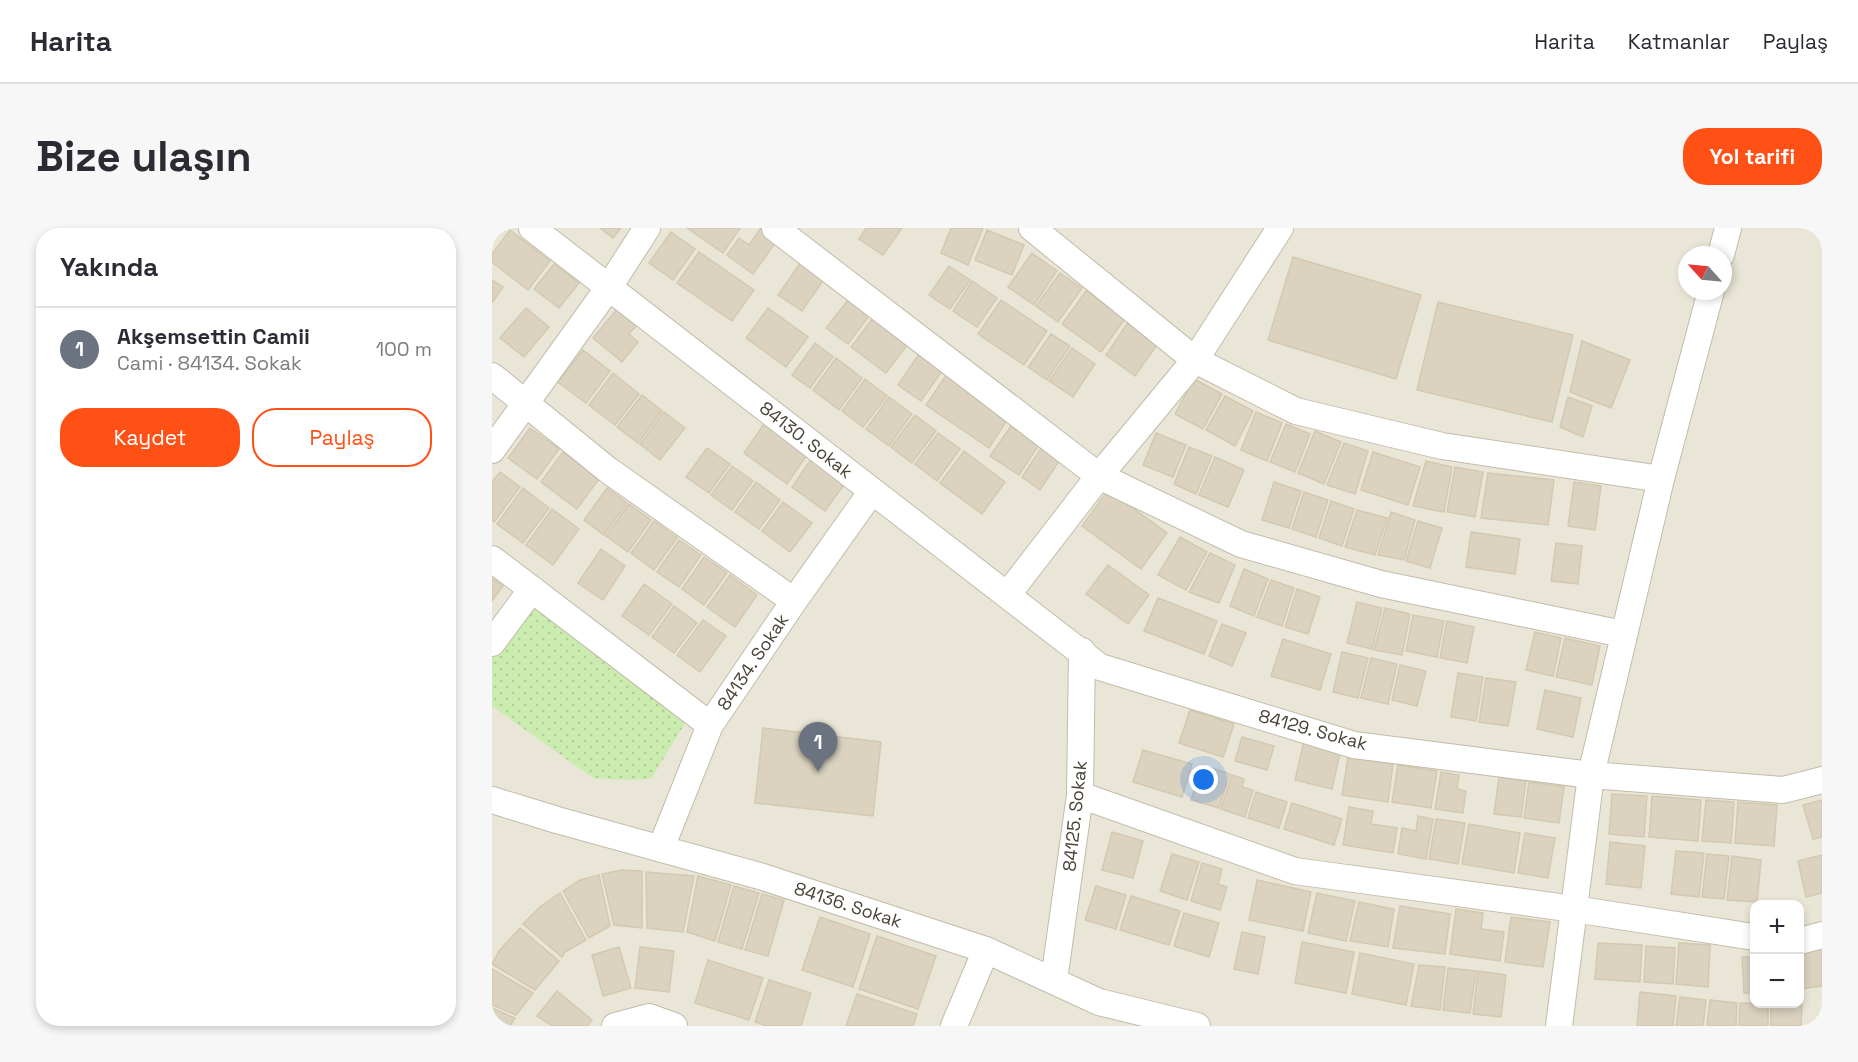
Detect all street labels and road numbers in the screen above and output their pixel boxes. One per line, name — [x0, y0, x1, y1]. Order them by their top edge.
street label: 84130. Sokak — [755, 396, 858, 483]
street label: 84134. Sokak — [712, 609, 794, 715]
street label: 84129. Sokak — [1256, 704, 1370, 755]
street label: 84125. Sokak — [1057, 759, 1092, 873]
street label: 84136. Sokak — [791, 876, 905, 933]

